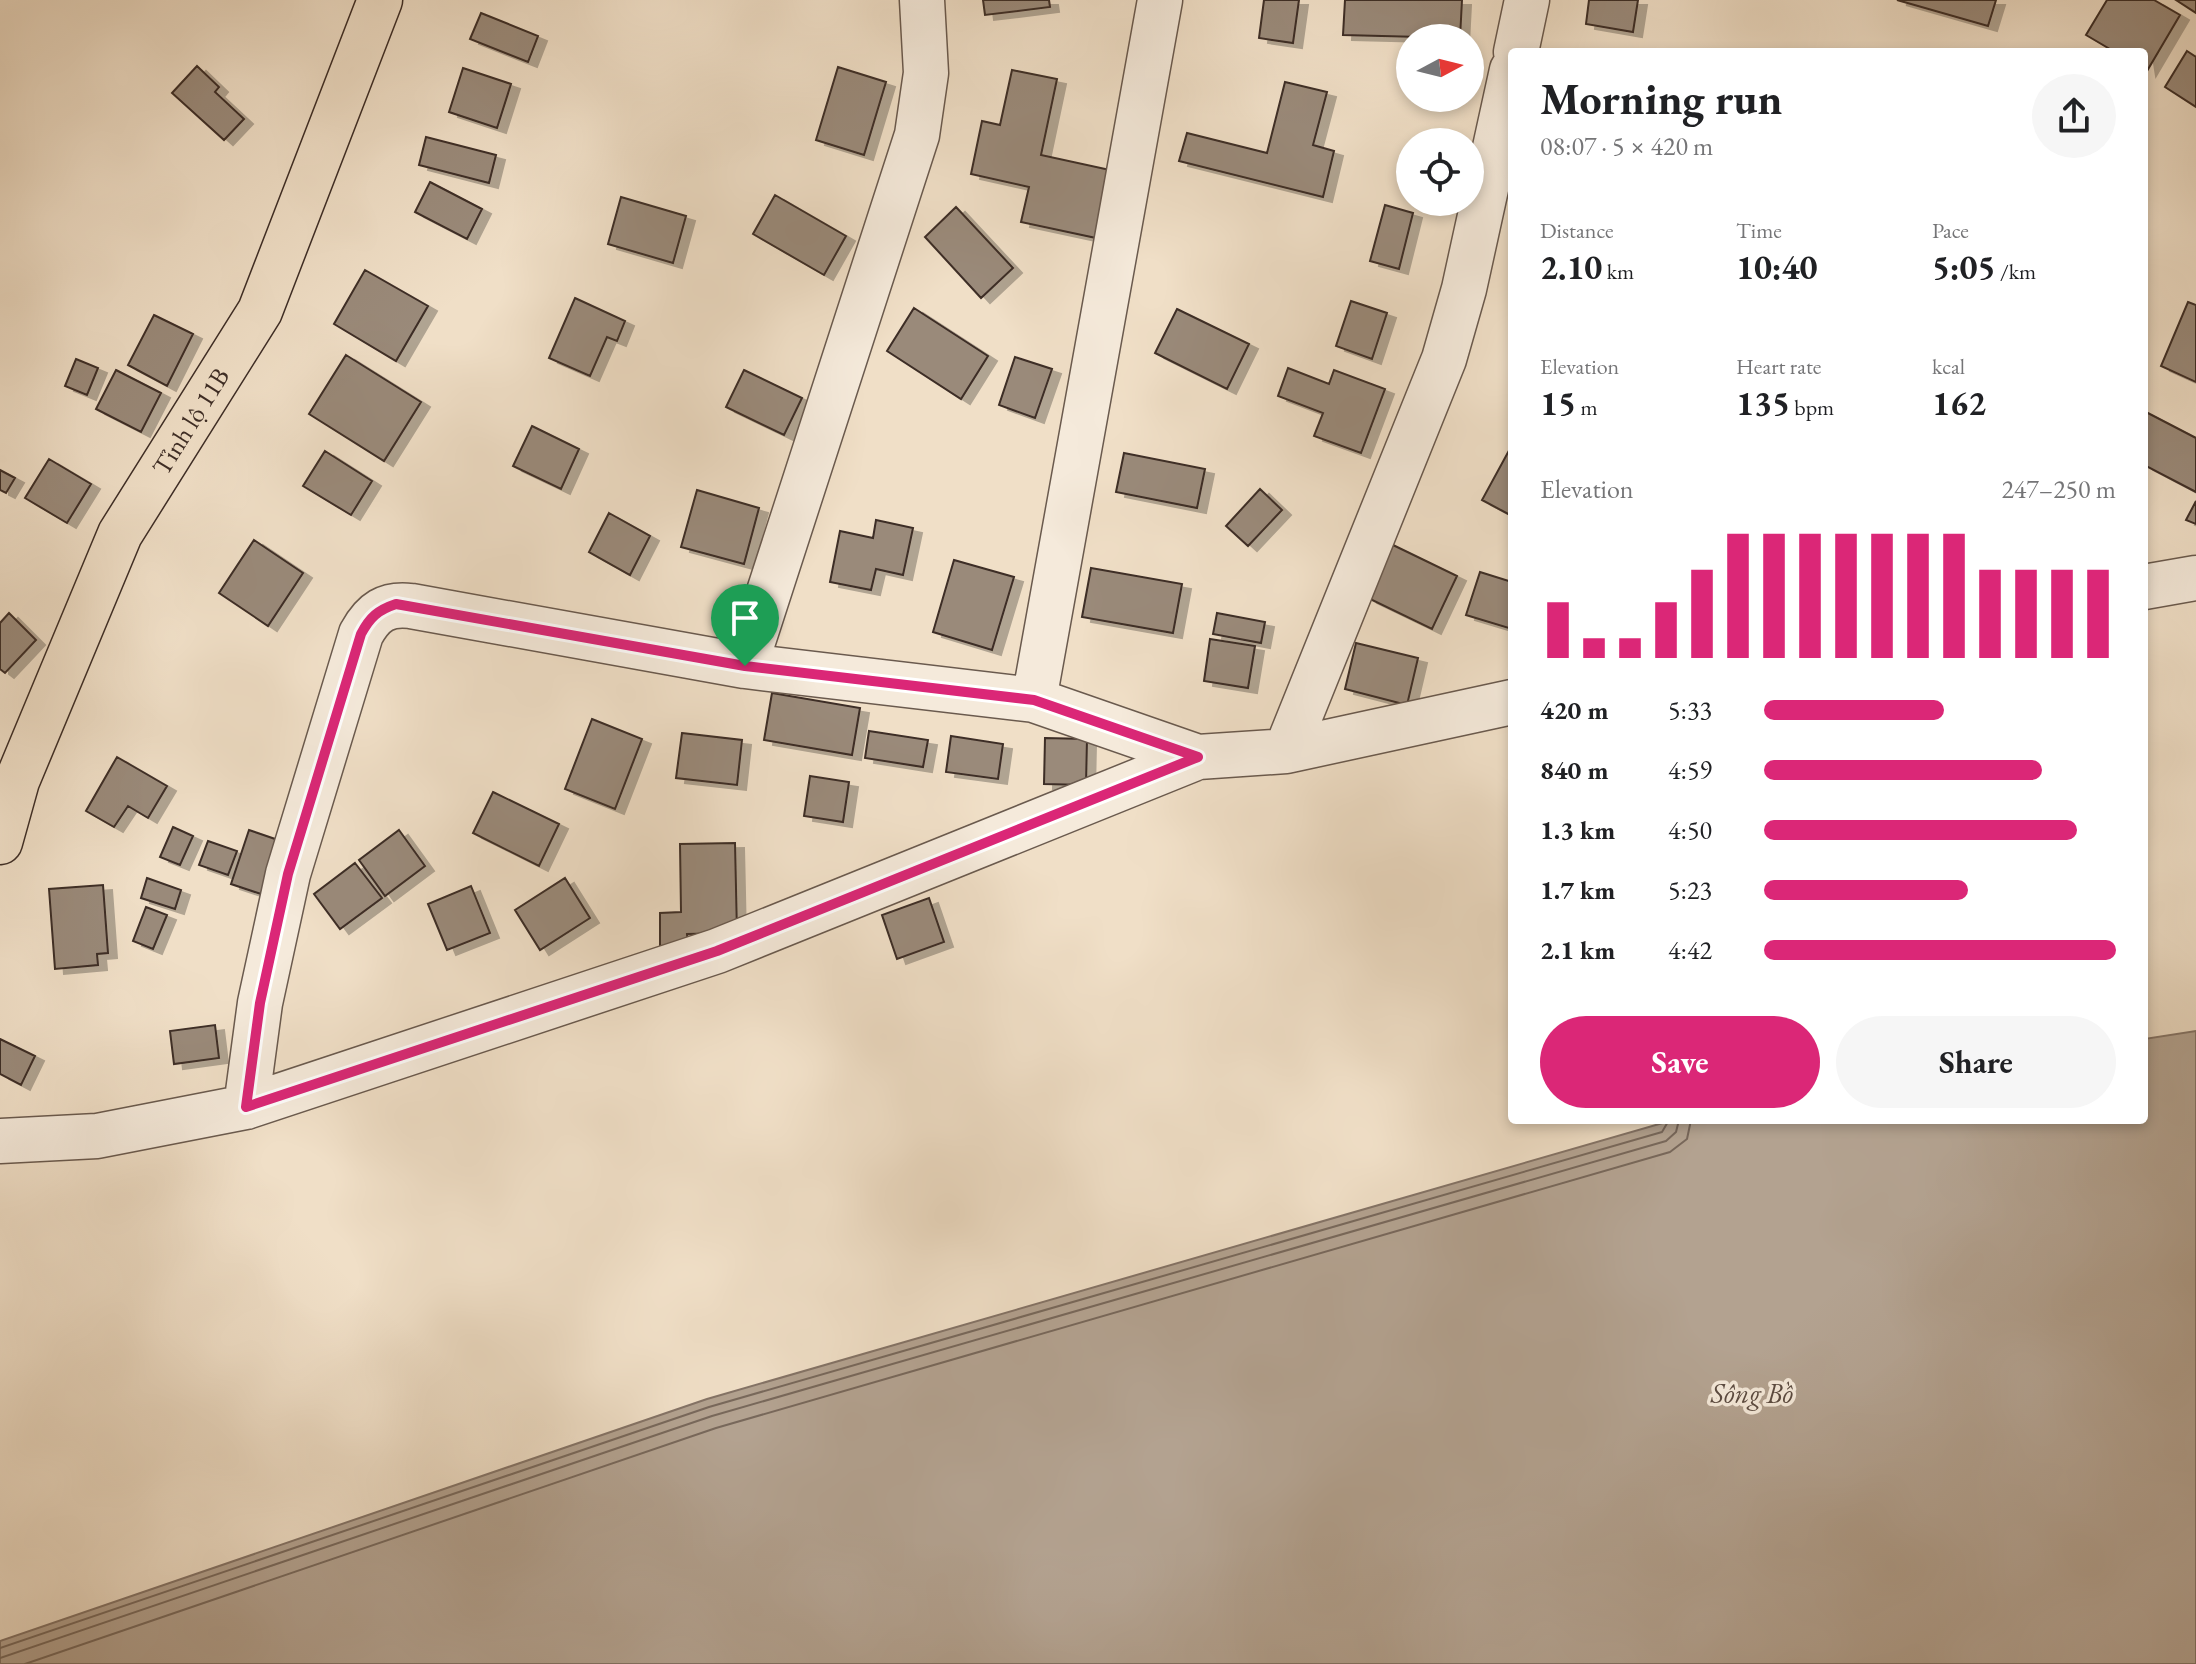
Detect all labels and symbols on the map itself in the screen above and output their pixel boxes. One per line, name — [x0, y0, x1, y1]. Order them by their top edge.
north arrow — [1396, 24, 1484, 112]
street label: Tỉnh lộ 11B — [144, 361, 237, 481]
pin — [711, 584, 779, 666]
water label: Sông Bồ — [1710, 1375, 1794, 1411]

